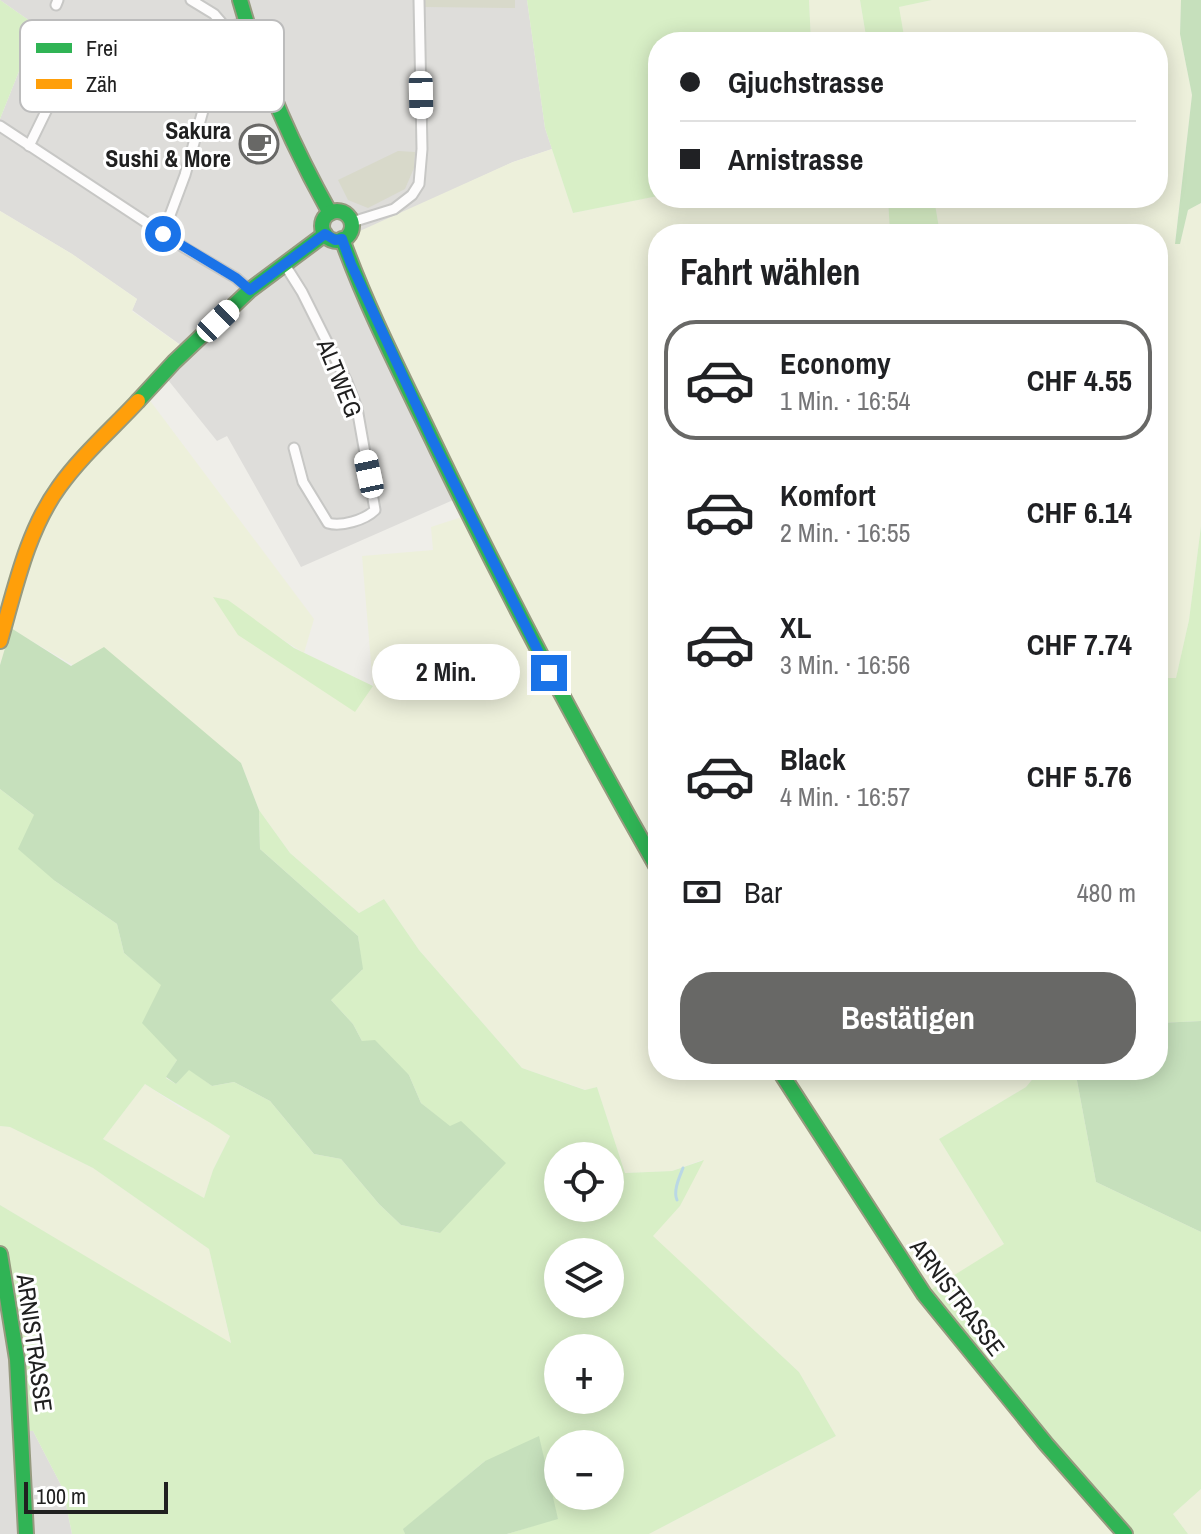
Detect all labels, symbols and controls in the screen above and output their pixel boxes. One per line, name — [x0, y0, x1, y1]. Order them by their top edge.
legend — [20, 20, 284, 112]
text: Frei — [86, 33, 118, 63]
text: Gjuchstrasse — [728, 62, 884, 102]
text: Zäh — [86, 69, 117, 99]
car — [409, 71, 433, 119]
place label: Sakura Sushi & More — [105, 114, 231, 174]
cafe icon: Sakura Sushi & More — [238, 123, 280, 165]
text: Arnistrasse — [728, 139, 863, 179]
route start — [145, 216, 181, 252]
text: Fahrt wählen — [680, 248, 861, 296]
car — [192, 296, 244, 346]
street label: ALTWEG — [309, 333, 370, 422]
text: Economy — [780, 343, 891, 383]
icon: car — [684, 344, 756, 416]
text: CHF 4.55 — [1027, 360, 1132, 400]
text: 1 Min. · 16:54 — [780, 383, 910, 418]
car — [352, 448, 386, 500]
text: Komfort — [780, 475, 876, 515]
icon: car — [684, 476, 756, 548]
text: CHF 6.14 — [1027, 492, 1132, 532]
text: 2 Min. · 16:55 — [780, 515, 910, 550]
text: XL — [780, 607, 811, 647]
icon: car — [684, 608, 756, 680]
text: CHF 7.74 — [1027, 624, 1132, 664]
callout: 2 Min. — [373, 645, 521, 701]
text: 3 Min. · 16:56 — [780, 647, 910, 682]
text: 2 Min. — [416, 654, 476, 689]
route end — [531, 655, 567, 691]
text: Black — [780, 739, 846, 779]
icon: car — [684, 740, 756, 812]
text: CHF 5.76 — [1027, 756, 1132, 796]
text: 4 Min. · 16:57 — [780, 779, 910, 814]
icon: cash — [680, 870, 724, 914]
text: Bar — [744, 872, 782, 912]
text: 480 m — [1077, 875, 1136, 910]
button: Bestätigen — [680, 972, 1136, 1064]
map controls — [544, 1142, 624, 1510]
button: locate — [544, 1142, 624, 1222]
street label: ARNISTRASSE — [903, 1231, 1013, 1362]
button: layers — [544, 1238, 624, 1318]
street label: ARNISTRASSE — [9, 1271, 61, 1414]
button: + — [544, 1334, 624, 1414]
button: − — [544, 1430, 624, 1510]
scale bar — [24, 1478, 168, 1514]
text: 100 m — [36, 1481, 86, 1511]

